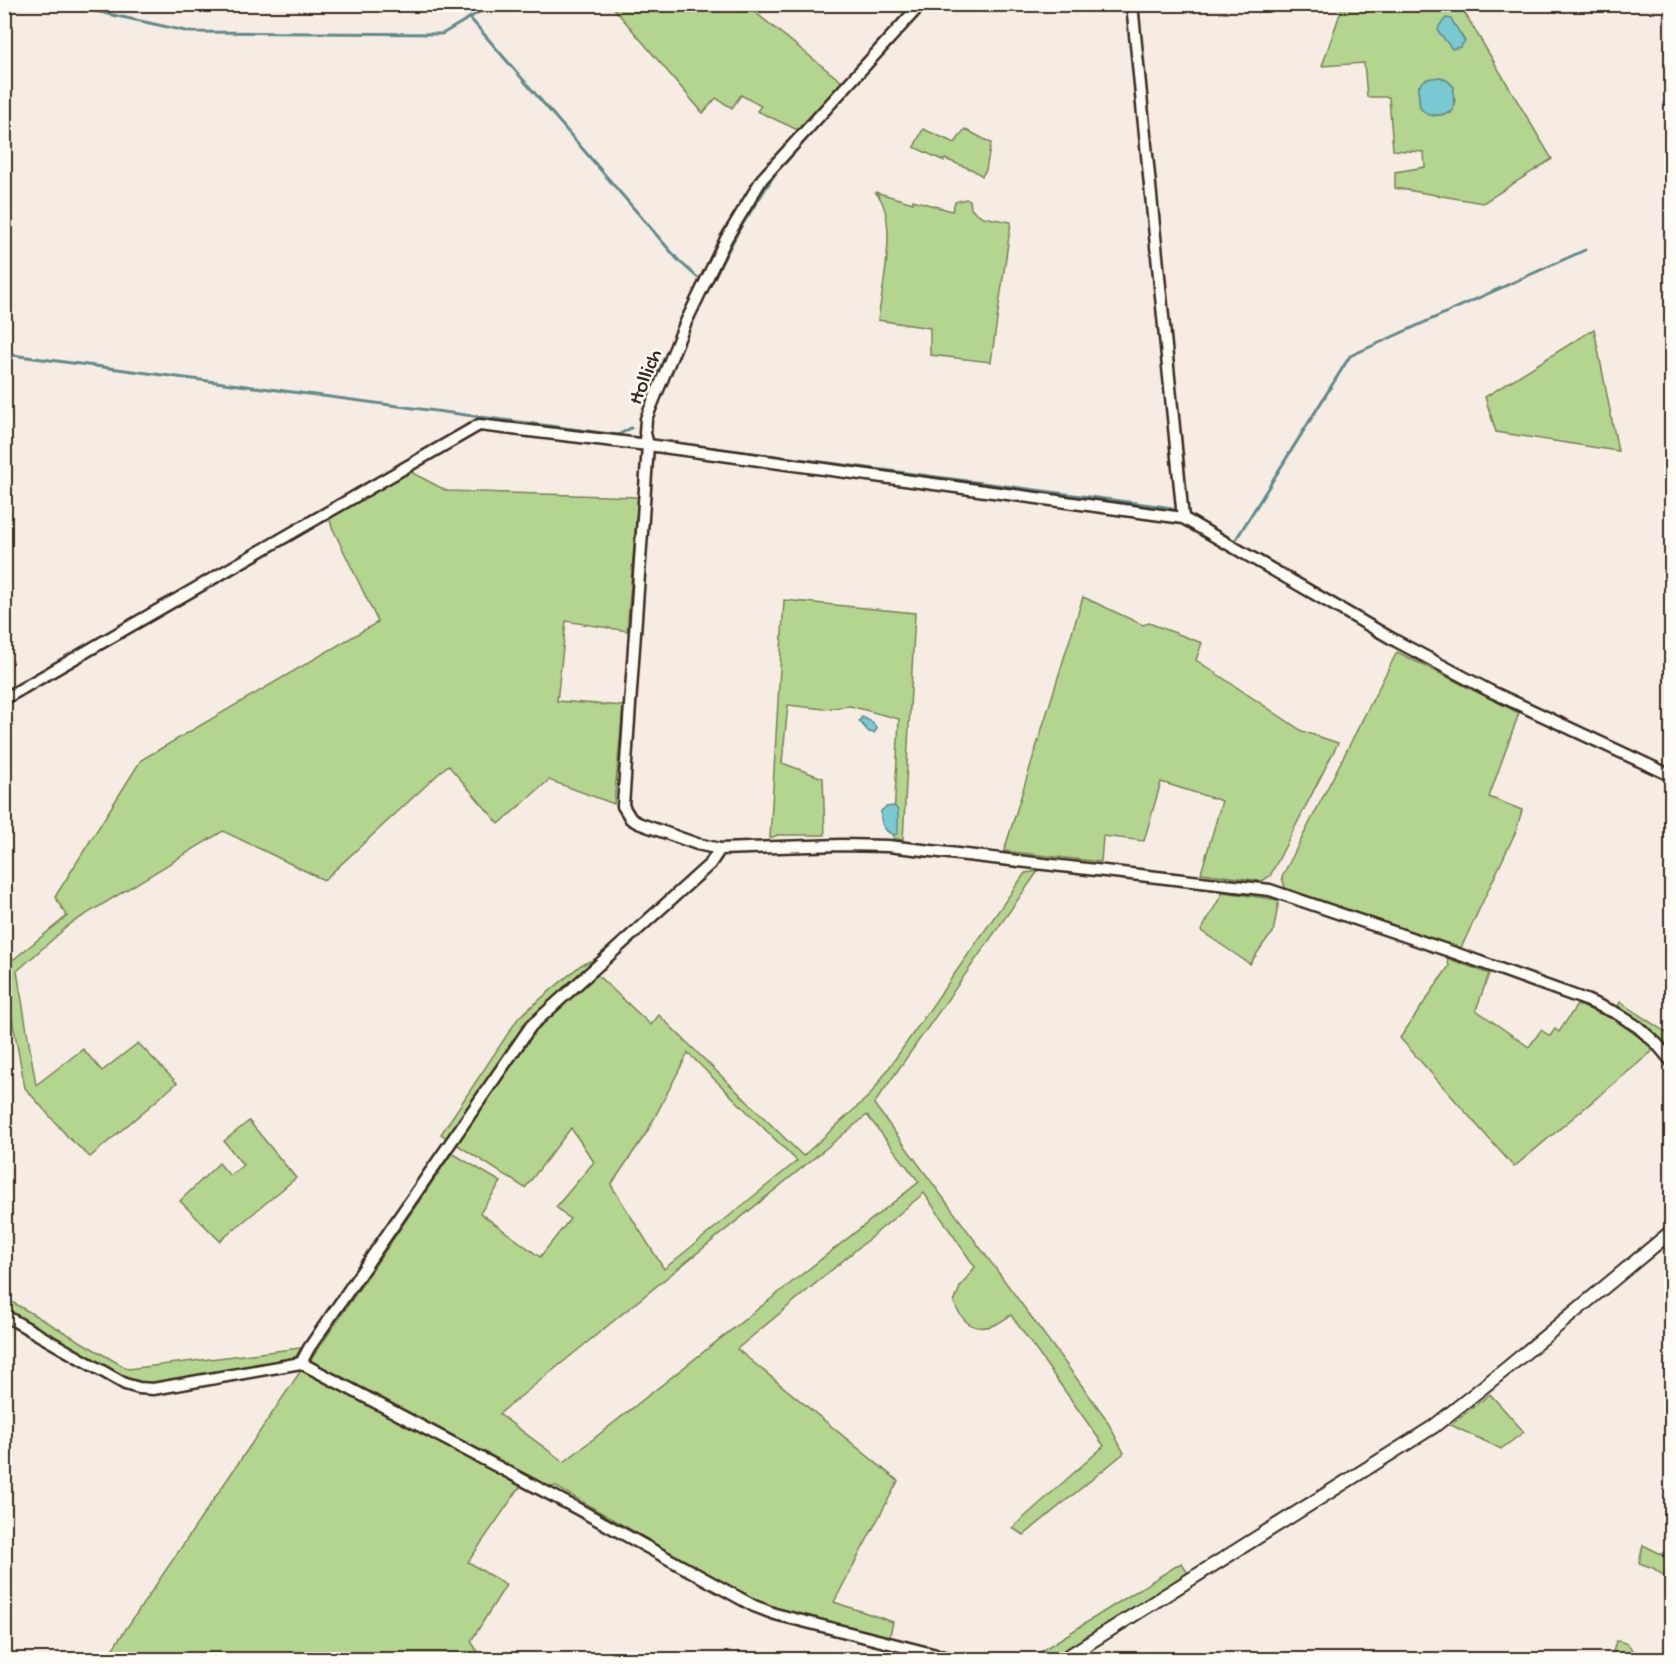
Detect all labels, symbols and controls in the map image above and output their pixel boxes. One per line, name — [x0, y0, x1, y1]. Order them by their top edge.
street label: Hollich — [624, 346, 670, 409]

